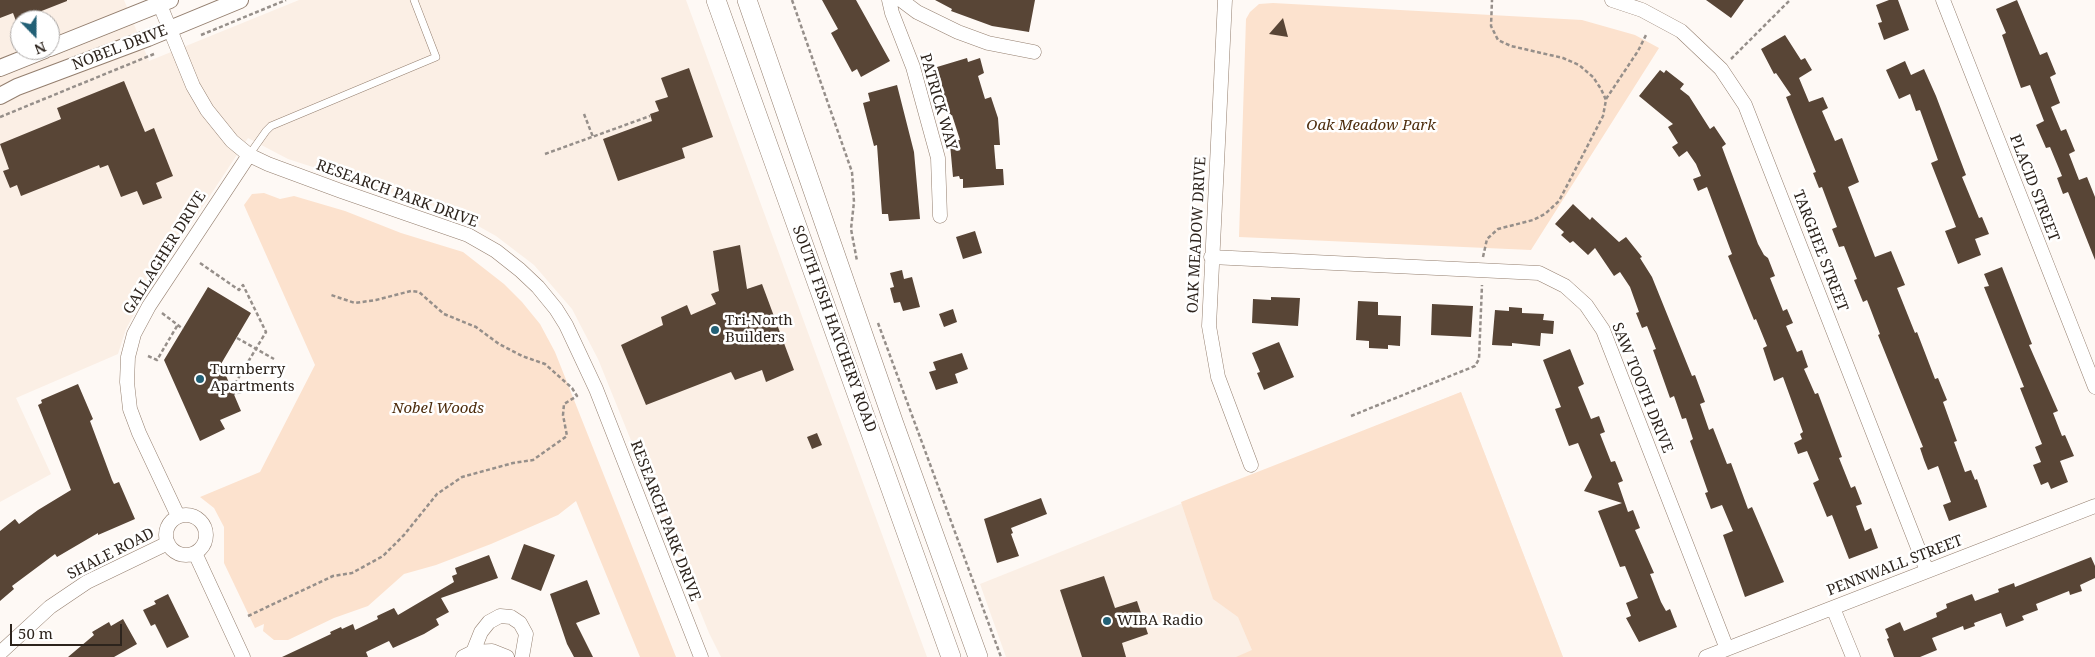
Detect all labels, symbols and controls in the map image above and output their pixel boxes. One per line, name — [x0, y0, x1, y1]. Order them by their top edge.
north arrow — [10, 10, 60, 60]
street label: NOBEL DRIVE — [70, 22, 170, 74]
text: N — [32, 38, 49, 59]
street label: PATRICK WAY — [916, 52, 960, 152]
park label: Oak Meadow Park — [1306, 117, 1436, 135]
street label: PLACID STREET — [2005, 132, 2063, 244]
street label: RESEARCH PARK DRIVE — [314, 156, 480, 232]
street label: OAK MEADOW DRIVE — [1184, 156, 1210, 314]
street label: GALLAGHER DRIVE — [120, 188, 210, 318]
street label: TARGHEE STREET — [1789, 188, 1851, 314]
street label: SOUTH FISH HATCHERY ROAD — [788, 223, 880, 435]
place label: Tri-North Builders — [725, 312, 793, 347]
street label: SAW TOOTH DRIVE — [1608, 320, 1676, 456]
marker: Tri-North Builders — [709, 324, 721, 336]
place label: Turnberry Apartments — [210, 361, 294, 396]
marker: Turnberry Apartments — [194, 373, 206, 385]
park label: Nobel Woods — [392, 400, 484, 418]
street label: RESEARCH PARK DRIVE — [626, 438, 704, 604]
street label: SHALE ROAD — [65, 524, 157, 584]
street label: PENNWALL STREET — [1825, 532, 1965, 600]
place label: WIBA Radio — [1117, 612, 1203, 630]
scale bar — [12, 614, 125, 646]
marker: WIBA Radio — [1101, 615, 1113, 627]
text: 50 m — [18, 623, 53, 643]

